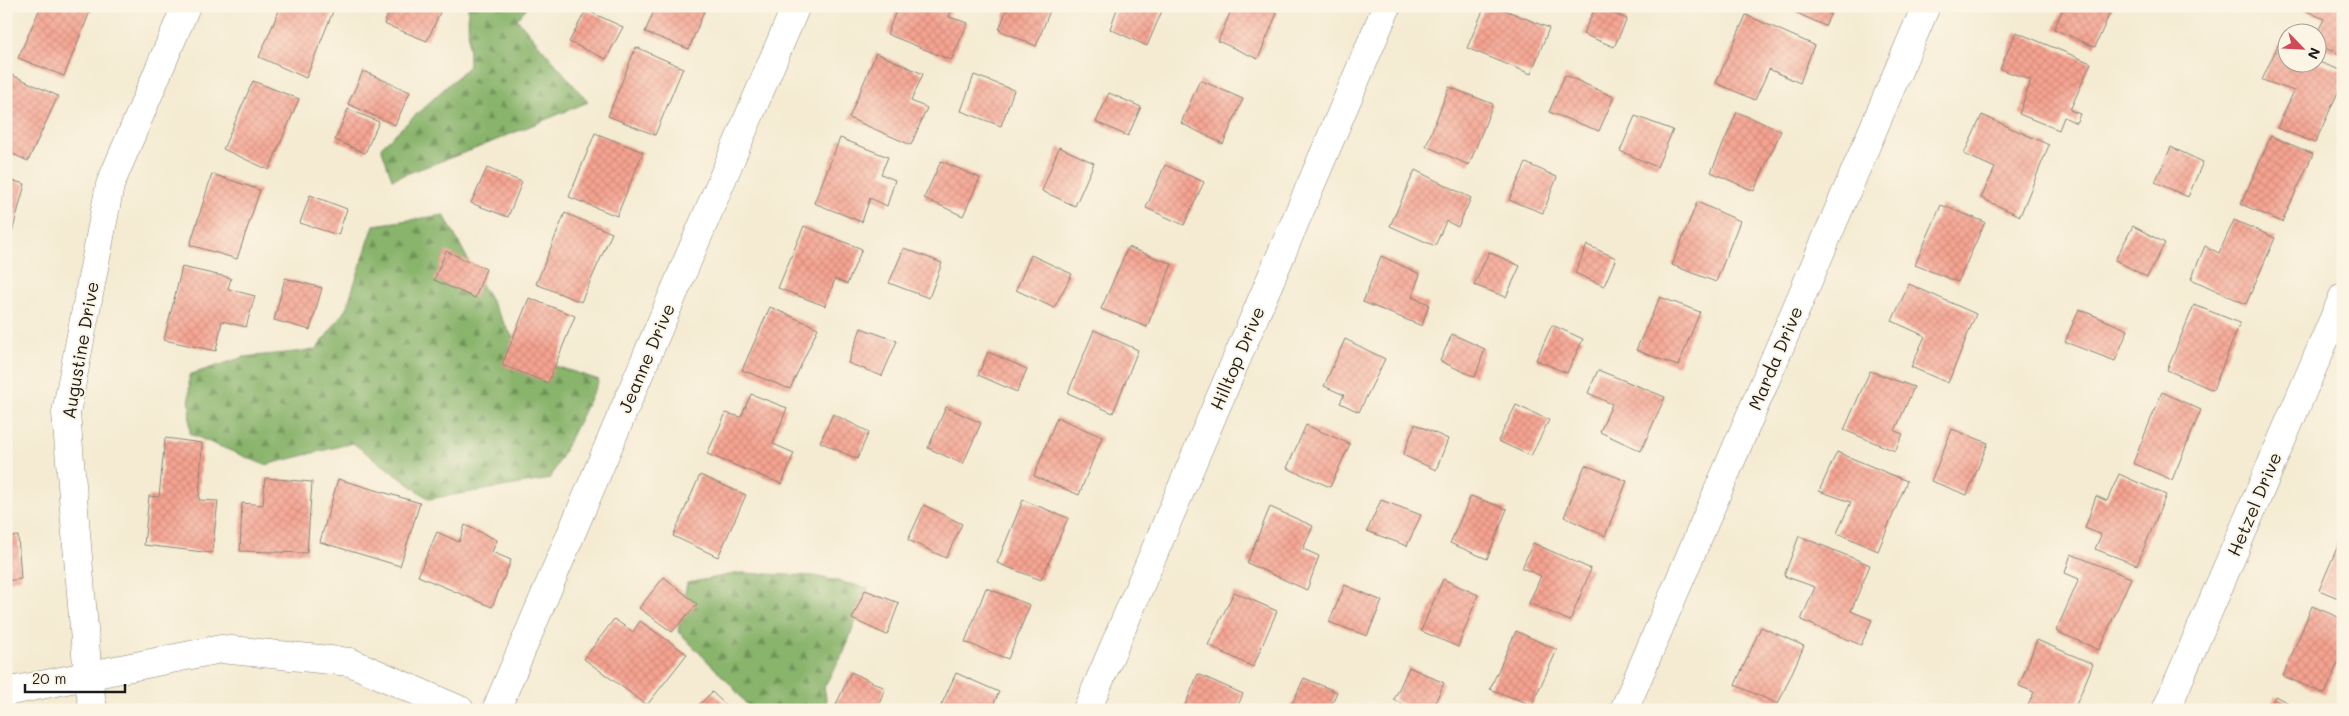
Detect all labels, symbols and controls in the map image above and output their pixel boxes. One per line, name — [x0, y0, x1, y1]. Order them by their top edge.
north arrow — [2276, 22, 2326, 72]
text: N — [2303, 45, 2325, 62]
street label: Augustine Drive — [56, 279, 104, 421]
street label: Jeanne Drive — [612, 300, 680, 416]
street label: Hilltop Drive — [1204, 302, 1270, 414]
street label: Marda Drive — [1742, 302, 1808, 414]
street label: Hetzel Drive — [2221, 448, 2287, 560]
scale bar — [25, 661, 125, 693]
text: 20 m — [32, 668, 66, 688]

